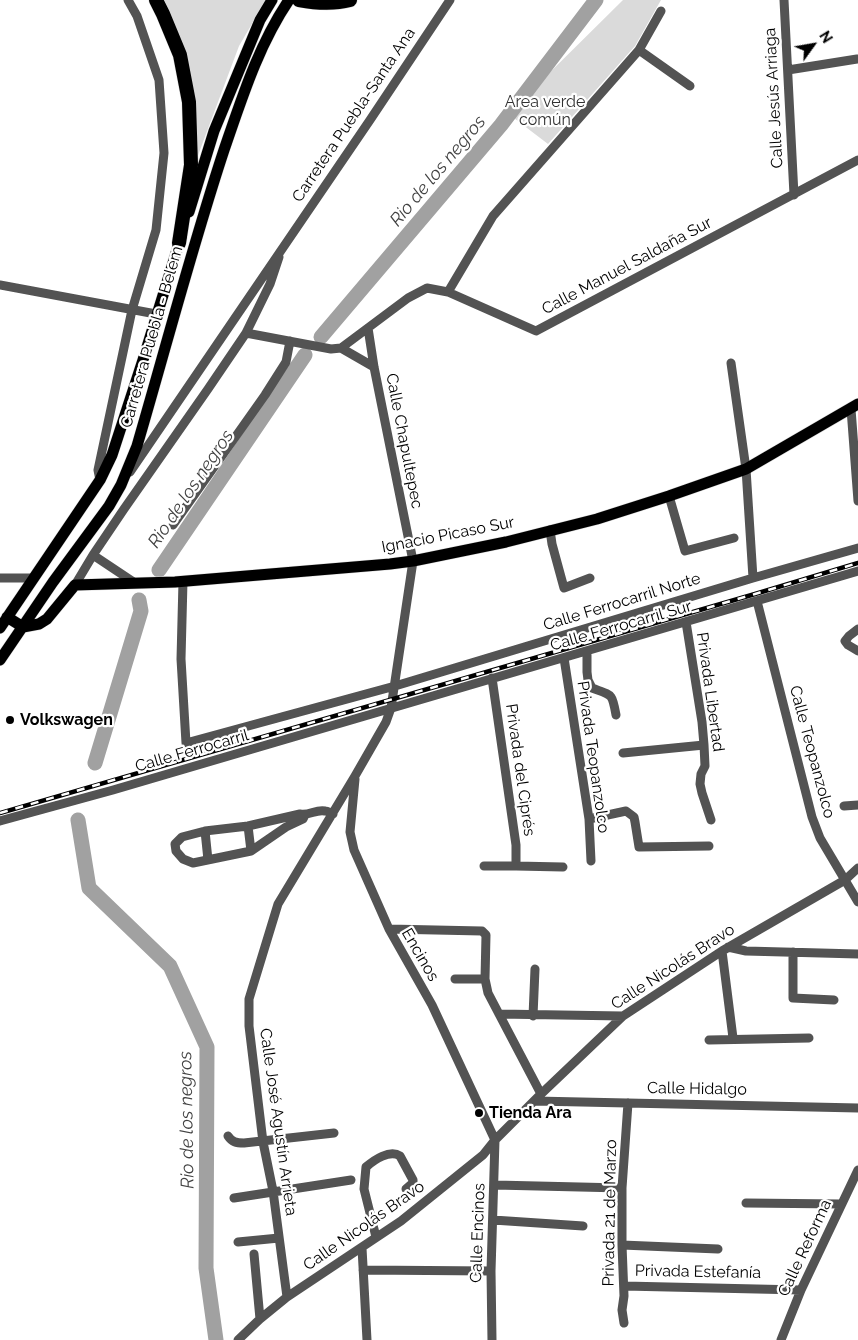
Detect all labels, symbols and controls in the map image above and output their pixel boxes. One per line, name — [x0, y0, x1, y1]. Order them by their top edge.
north arrow — [788, 20, 838, 70]
street label: Carretera Puebla-Santa Ana — [288, 24, 420, 206]
street label: Calle Jesús Arriaga — [761, 27, 787, 169]
text: N — [816, 28, 835, 46]
park label: Area verde común — [505, 92, 585, 130]
water label: Rio de los negros — [386, 111, 490, 231]
street label: Calle Manuel Saldaña Sur — [539, 213, 715, 319]
street label: Carretera Puebla - Belem — [117, 244, 187, 430]
street label: Calle Chapultepec — [381, 372, 427, 510]
water label: Rio de los negros — [144, 426, 238, 552]
street label: Ignacio Picaso Sur — [380, 513, 516, 557]
street label: Calle Ferrocarril Norte — [541, 569, 703, 635]
street label: Calle Ferrocarril Sur — [548, 597, 694, 655]
street label: Privada Libertad — [692, 631, 728, 753]
street label: Privada Teopanzolco — [573, 680, 613, 834]
street label: Calle Teopanzolco — [785, 684, 839, 820]
street label: Privada del Ciprés — [501, 703, 539, 837]
place label: Volkswagen — [20, 710, 113, 730]
marker: Volkswagen — [4, 714, 16, 726]
street label: Calle Ferrocarril — [133, 726, 251, 776]
street label: Calle Nicolás Bravo — [608, 920, 738, 1014]
street label: Encinos — [397, 925, 443, 985]
street label: Calle José Agustín Arrieta — [255, 1027, 301, 1217]
water label: Rio de los negros — [175, 1051, 199, 1189]
street label: Calle Hidalgo — [647, 1079, 747, 1099]
place label: Tienda Ara — [489, 1103, 572, 1123]
marker: Tienda Ara — [473, 1107, 485, 1119]
street label: Privada 21 de Marzo — [599, 1139, 621, 1287]
street label: Calle Nicolás Bravo — [300, 1177, 428, 1275]
street label: Calle Encinos — [467, 1183, 489, 1283]
street label: Calle Reforma — [774, 1196, 836, 1300]
street label: Privada Estefanía — [635, 1261, 761, 1283]

